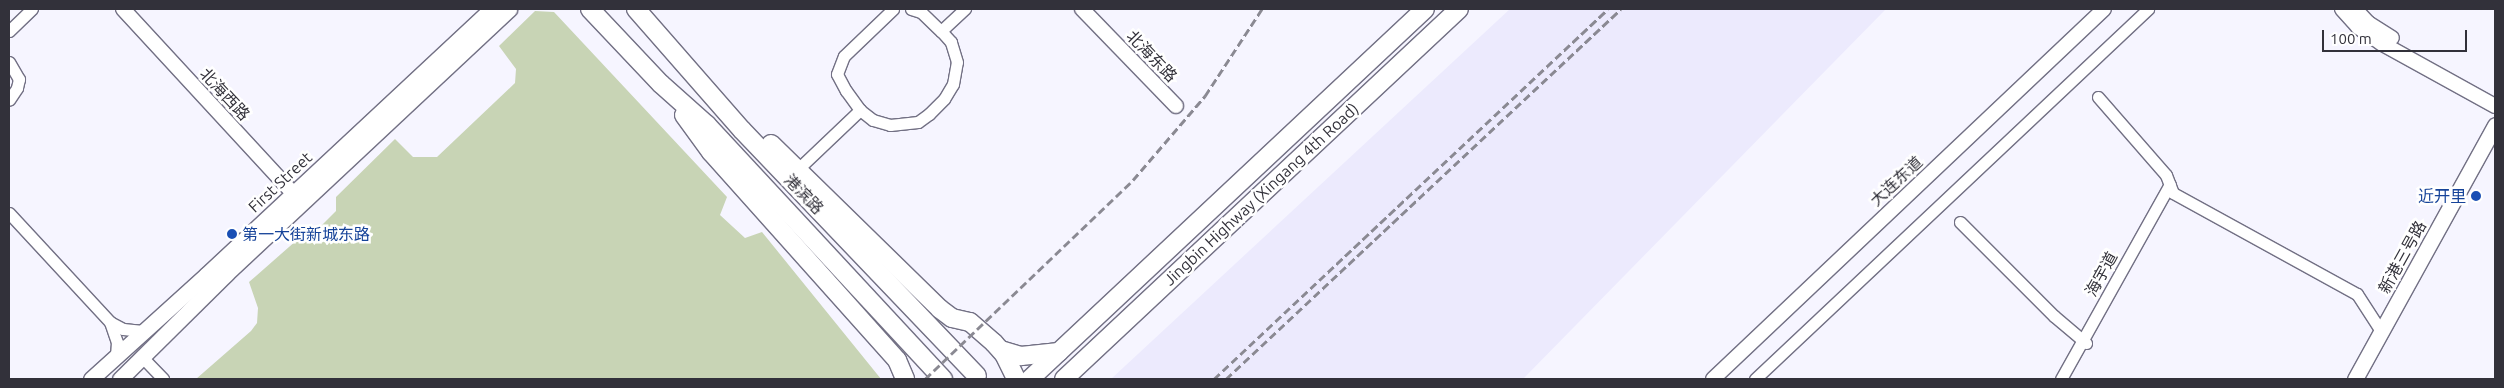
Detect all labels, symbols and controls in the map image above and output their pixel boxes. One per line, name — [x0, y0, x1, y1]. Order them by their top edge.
scale bar — [2324, 20, 2469, 52]
street label: 北海东路 — [1123, 26, 1181, 86]
text: 100 m — [2330, 30, 2372, 47]
street label: 北海西路 — [196, 64, 254, 124]
street label: Jingbin Highway (Xingang 4th Road) — [1160, 99, 1362, 289]
street label: First Street — [244, 148, 316, 216]
street label: 大连东道 — [1866, 152, 1926, 210]
street label: 港滨路 — [780, 170, 828, 218]
place label: 近开里 — [2418, 186, 2466, 206]
marker: 近开里 — [2470, 190, 2482, 202]
street label: 新港三号路 — [2374, 217, 2430, 297]
place label: 第一大街新城东路 — [242, 224, 370, 244]
marker: 第一大街新城东路 — [226, 228, 238, 240]
street label: 海宇道 — [2081, 248, 2121, 300]

